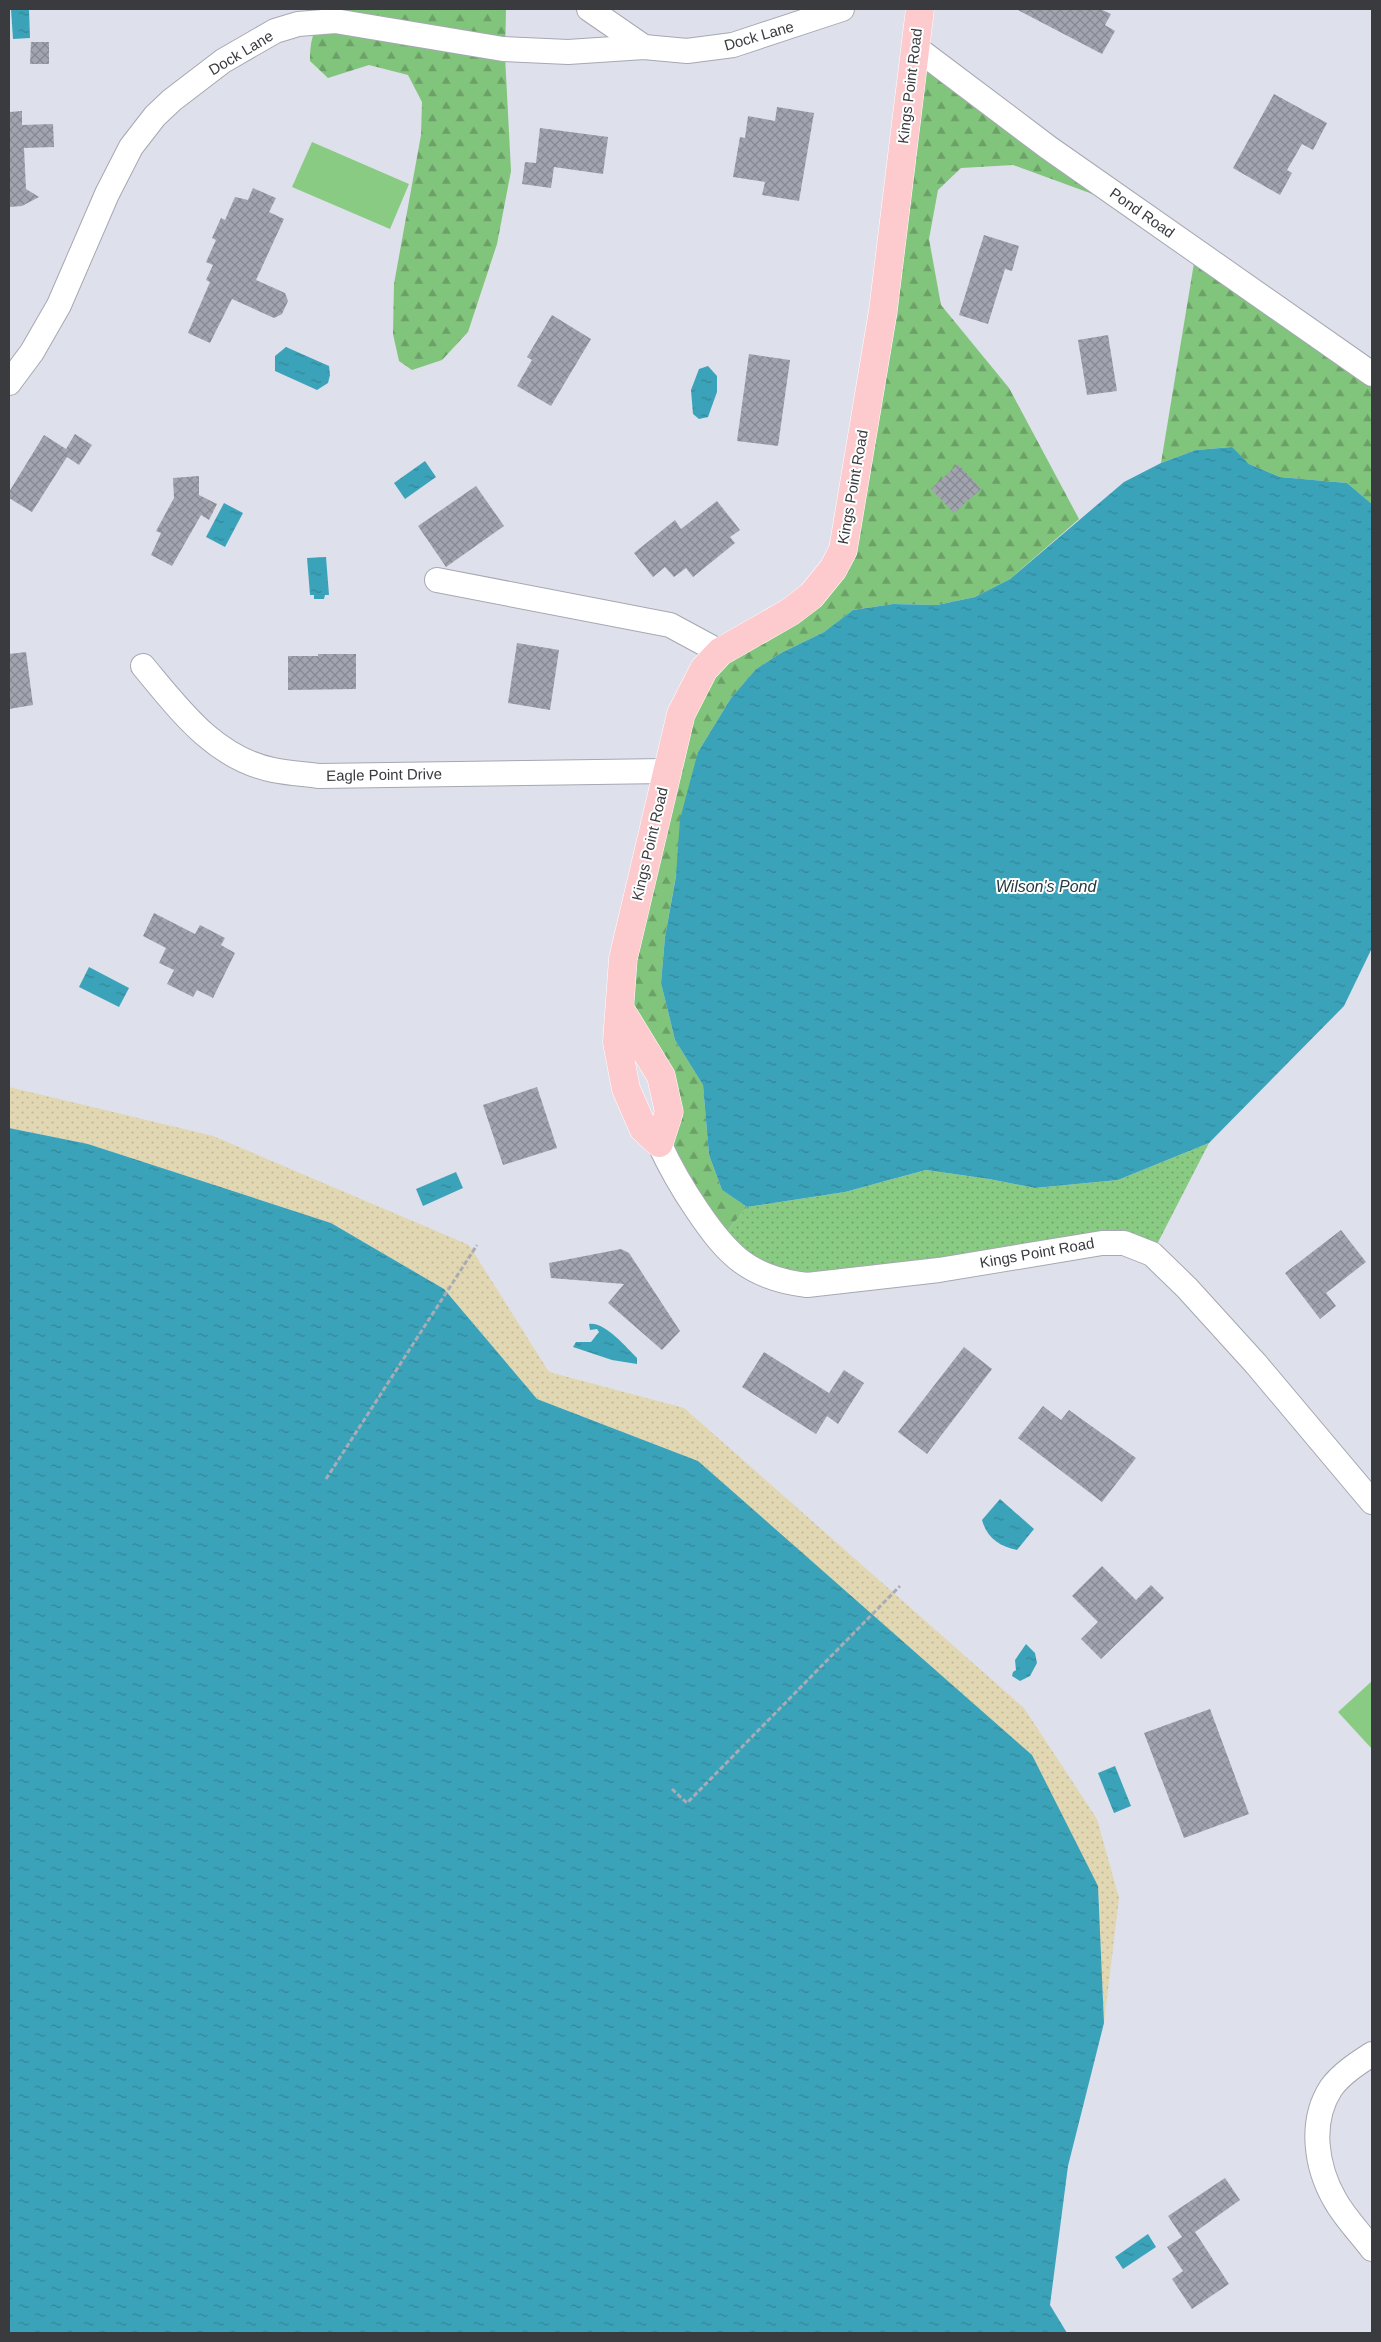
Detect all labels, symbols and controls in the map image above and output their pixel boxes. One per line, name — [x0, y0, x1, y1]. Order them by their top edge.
street label: Dock Lane — [722, 17, 796, 54]
street label: Dock Lane — [206, 27, 276, 78]
street label: Kings Point Road — [894, 27, 925, 144]
street label: Pond Road — [1107, 184, 1178, 241]
street label: Kings Point Road — [834, 428, 871, 545]
street label: Eagle Point Drive — [326, 765, 442, 784]
street label: Kings Point Road — [628, 786, 671, 902]
water label: Wilson's Pond — [996, 878, 1097, 895]
street label: Kings Point Road — [978, 1234, 1095, 1271]

